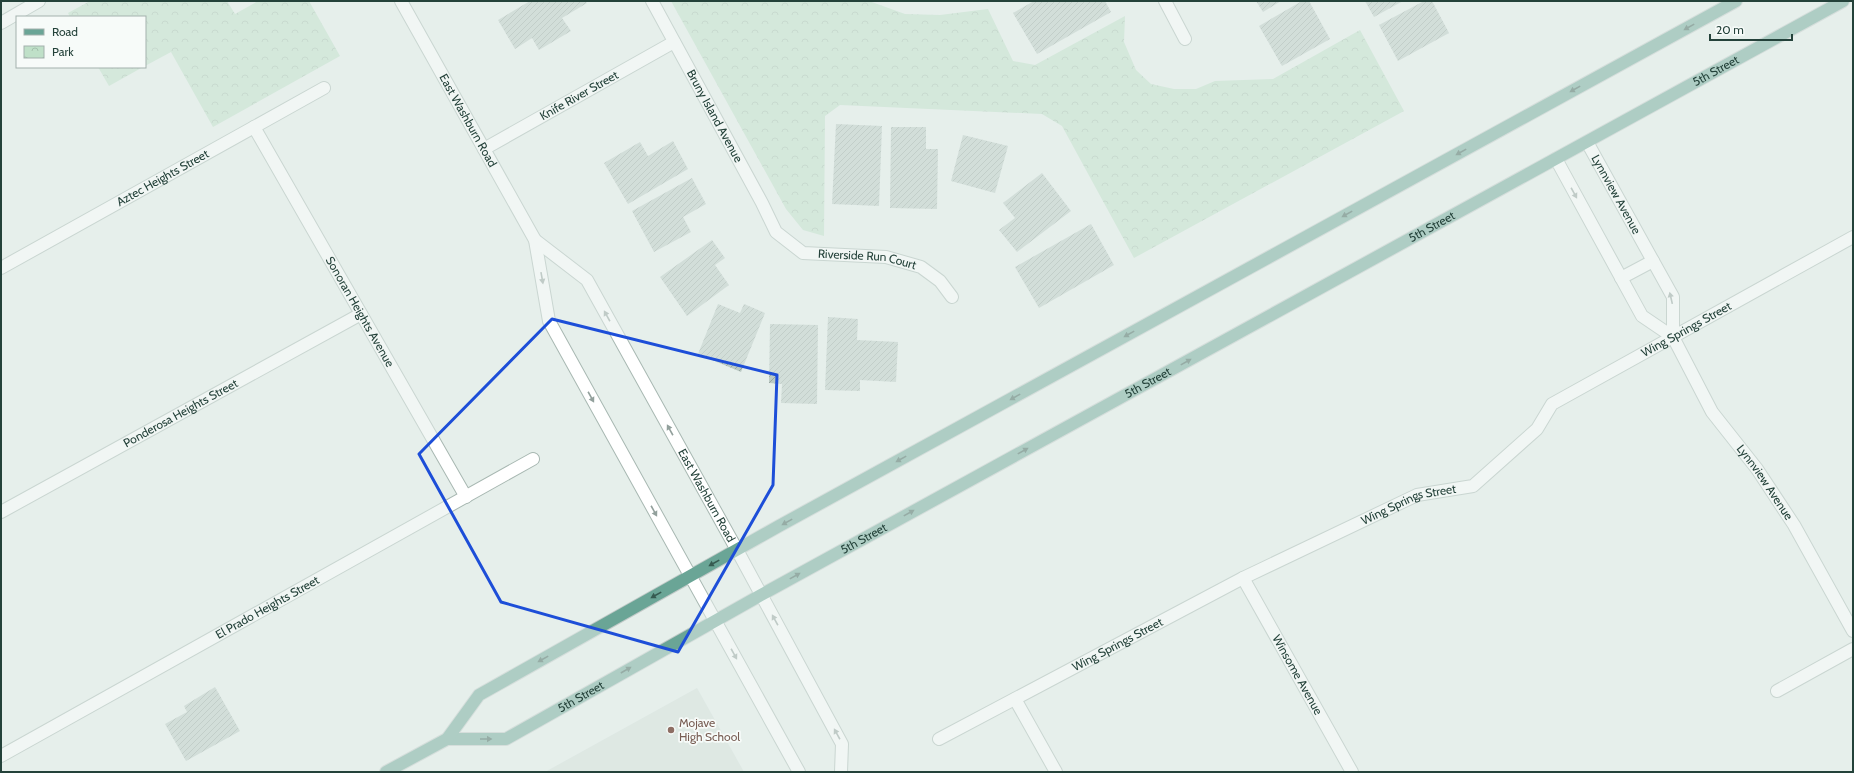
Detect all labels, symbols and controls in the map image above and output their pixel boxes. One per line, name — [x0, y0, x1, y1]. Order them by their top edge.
legend — [16, 16, 146, 68]
scale bar — [1710, 16, 1792, 42]
text: 20 m — [1716, 22, 1744, 37]
one-way arrow — [1683, 23, 1695, 30]
text: Road — [52, 24, 78, 39]
text: Park — [52, 44, 74, 59]
street label: 5th Street — [1690, 52, 1741, 89]
street label: Knife River Street — [537, 67, 621, 123]
street label: Bruny Island Avenue — [684, 67, 746, 165]
street label: East Washburn Road — [436, 71, 501, 170]
one-way arrow — [1569, 86, 1581, 92]
street label: Aztec Heights Street — [114, 146, 211, 209]
one-way arrow — [1455, 148, 1467, 155]
street label: Lynnview Avenue — [1588, 152, 1645, 237]
one-way arrow — [1571, 187, 1578, 199]
street label: 5th Street — [1406, 208, 1457, 245]
one-way arrow — [1341, 211, 1353, 218]
street label: Riverside Run Court — [818, 246, 918, 272]
street label: Sonoran Heights Avenue — [323, 254, 398, 370]
one-way arrow — [539, 272, 545, 284]
one-way arrow — [1668, 292, 1674, 305]
street label: Wing Springs Street — [1639, 298, 1734, 360]
one-way arrow — [604, 311, 611, 322]
one-way arrow — [1123, 331, 1135, 337]
one-way arrow — [1180, 358, 1192, 365]
street label: 5th Street — [1122, 364, 1173, 401]
street label: Ponderosa Heights Street — [120, 375, 240, 450]
one-way arrow — [588, 391, 595, 403]
one-way arrow — [1009, 393, 1021, 400]
one-way arrow — [667, 424, 674, 436]
street label: Lynnview Avenue — [1734, 441, 1797, 523]
street label: East Washburn Road — [675, 446, 739, 544]
one-way arrow — [1017, 448, 1029, 454]
one-way arrow — [895, 456, 907, 463]
street label: Wing Springs Street — [1358, 481, 1457, 528]
one-way arrow — [651, 505, 658, 516]
one-way arrow — [903, 510, 915, 517]
one-way arrow — [781, 519, 793, 525]
street label: 5th Street — [838, 519, 889, 557]
one-way arrow — [708, 559, 720, 566]
street label: El Prado Heights Street — [213, 572, 322, 642]
one-way arrow — [789, 573, 801, 579]
one-way arrow — [650, 591, 662, 598]
one-way arrow — [771, 614, 778, 626]
street label: Wing Springs Street — [1069, 614, 1165, 674]
street label: Winsome Avenue — [1269, 632, 1326, 717]
one-way arrow — [730, 649, 737, 660]
one-way arrow — [537, 655, 549, 662]
one-way arrow — [620, 667, 632, 674]
street label: 5th Street — [555, 677, 606, 715]
place label: Mojave High School — [679, 715, 740, 744]
marker: Mojave High School — [666, 725, 676, 735]
one-way arrow — [833, 729, 840, 740]
one-way arrow — [480, 736, 493, 742]

